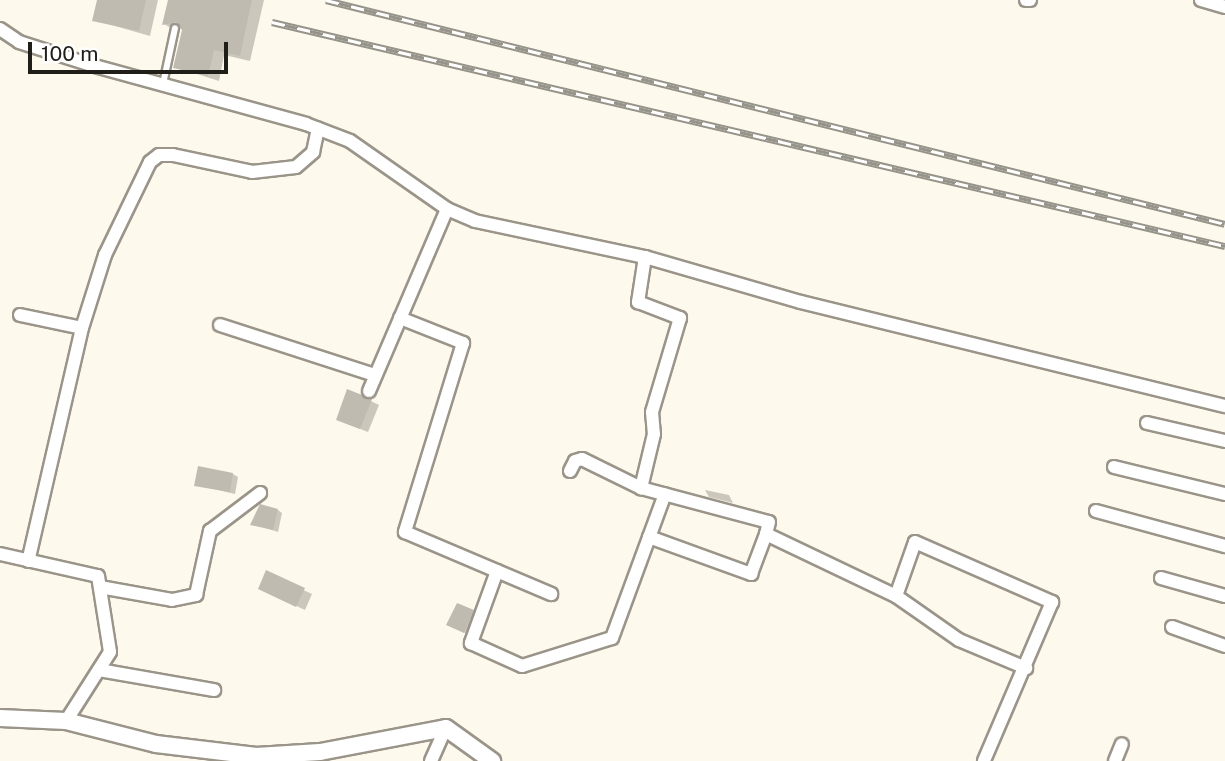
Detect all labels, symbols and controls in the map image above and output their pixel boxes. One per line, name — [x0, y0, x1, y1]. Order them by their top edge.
scale bar — [32, 28, 231, 72]
text: 100 m — [41, 41, 98, 66]

